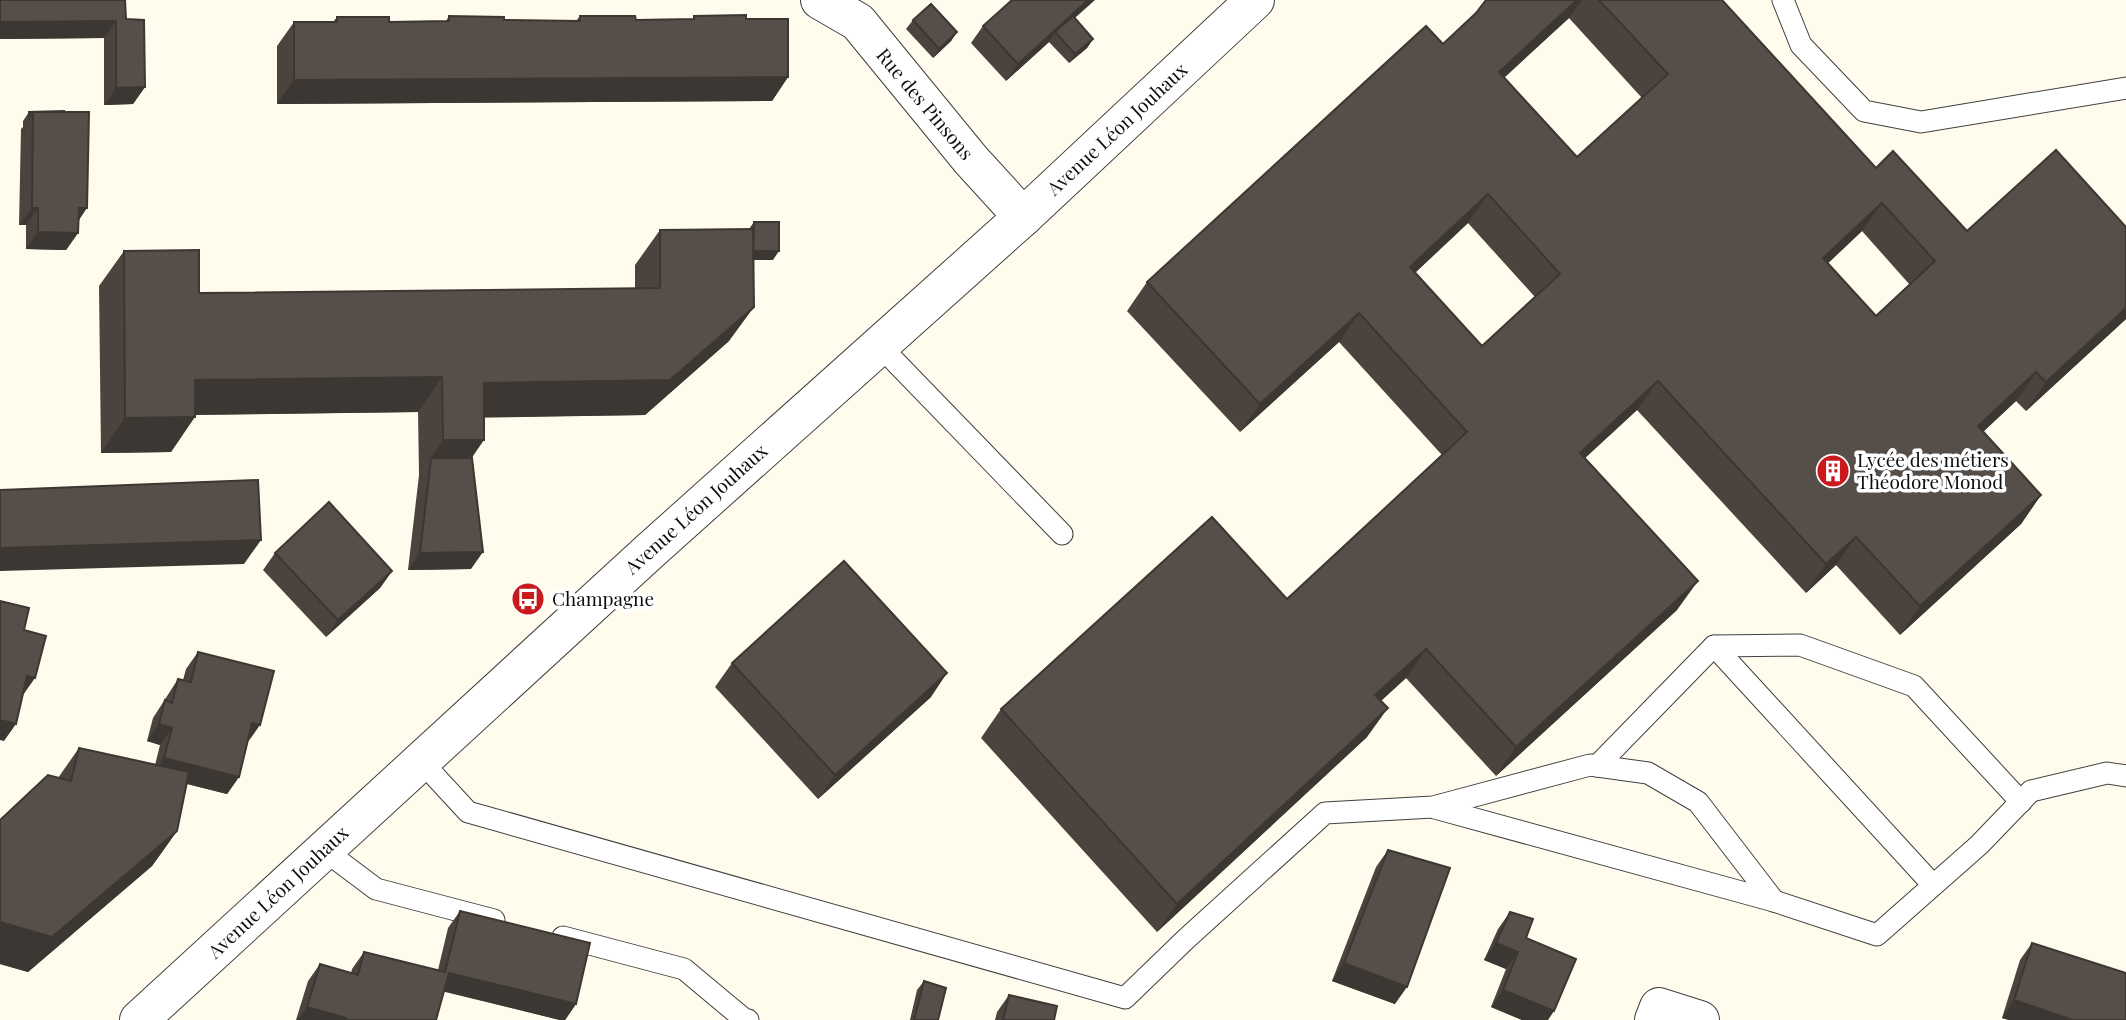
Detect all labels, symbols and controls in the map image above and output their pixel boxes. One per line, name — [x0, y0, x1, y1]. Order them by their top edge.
street label: Rue des Pinsons — [871, 42, 980, 165]
street label: Avenue Léon Jouhaux — [1040, 56, 1192, 201]
street label: Avenue Léon Jouhaux — [618, 437, 772, 580]
place label: Lycée des métiers Théodore Monod — [1857, 446, 2009, 494]
building icon: Lycée des métiers Théodore Monod — [1814, 452, 1852, 490]
bus stop icon: Champagne — [509, 580, 547, 618]
place label: Champagne — [552, 585, 654, 611]
street label: Avenue Léon Jouhaux — [201, 819, 353, 964]

